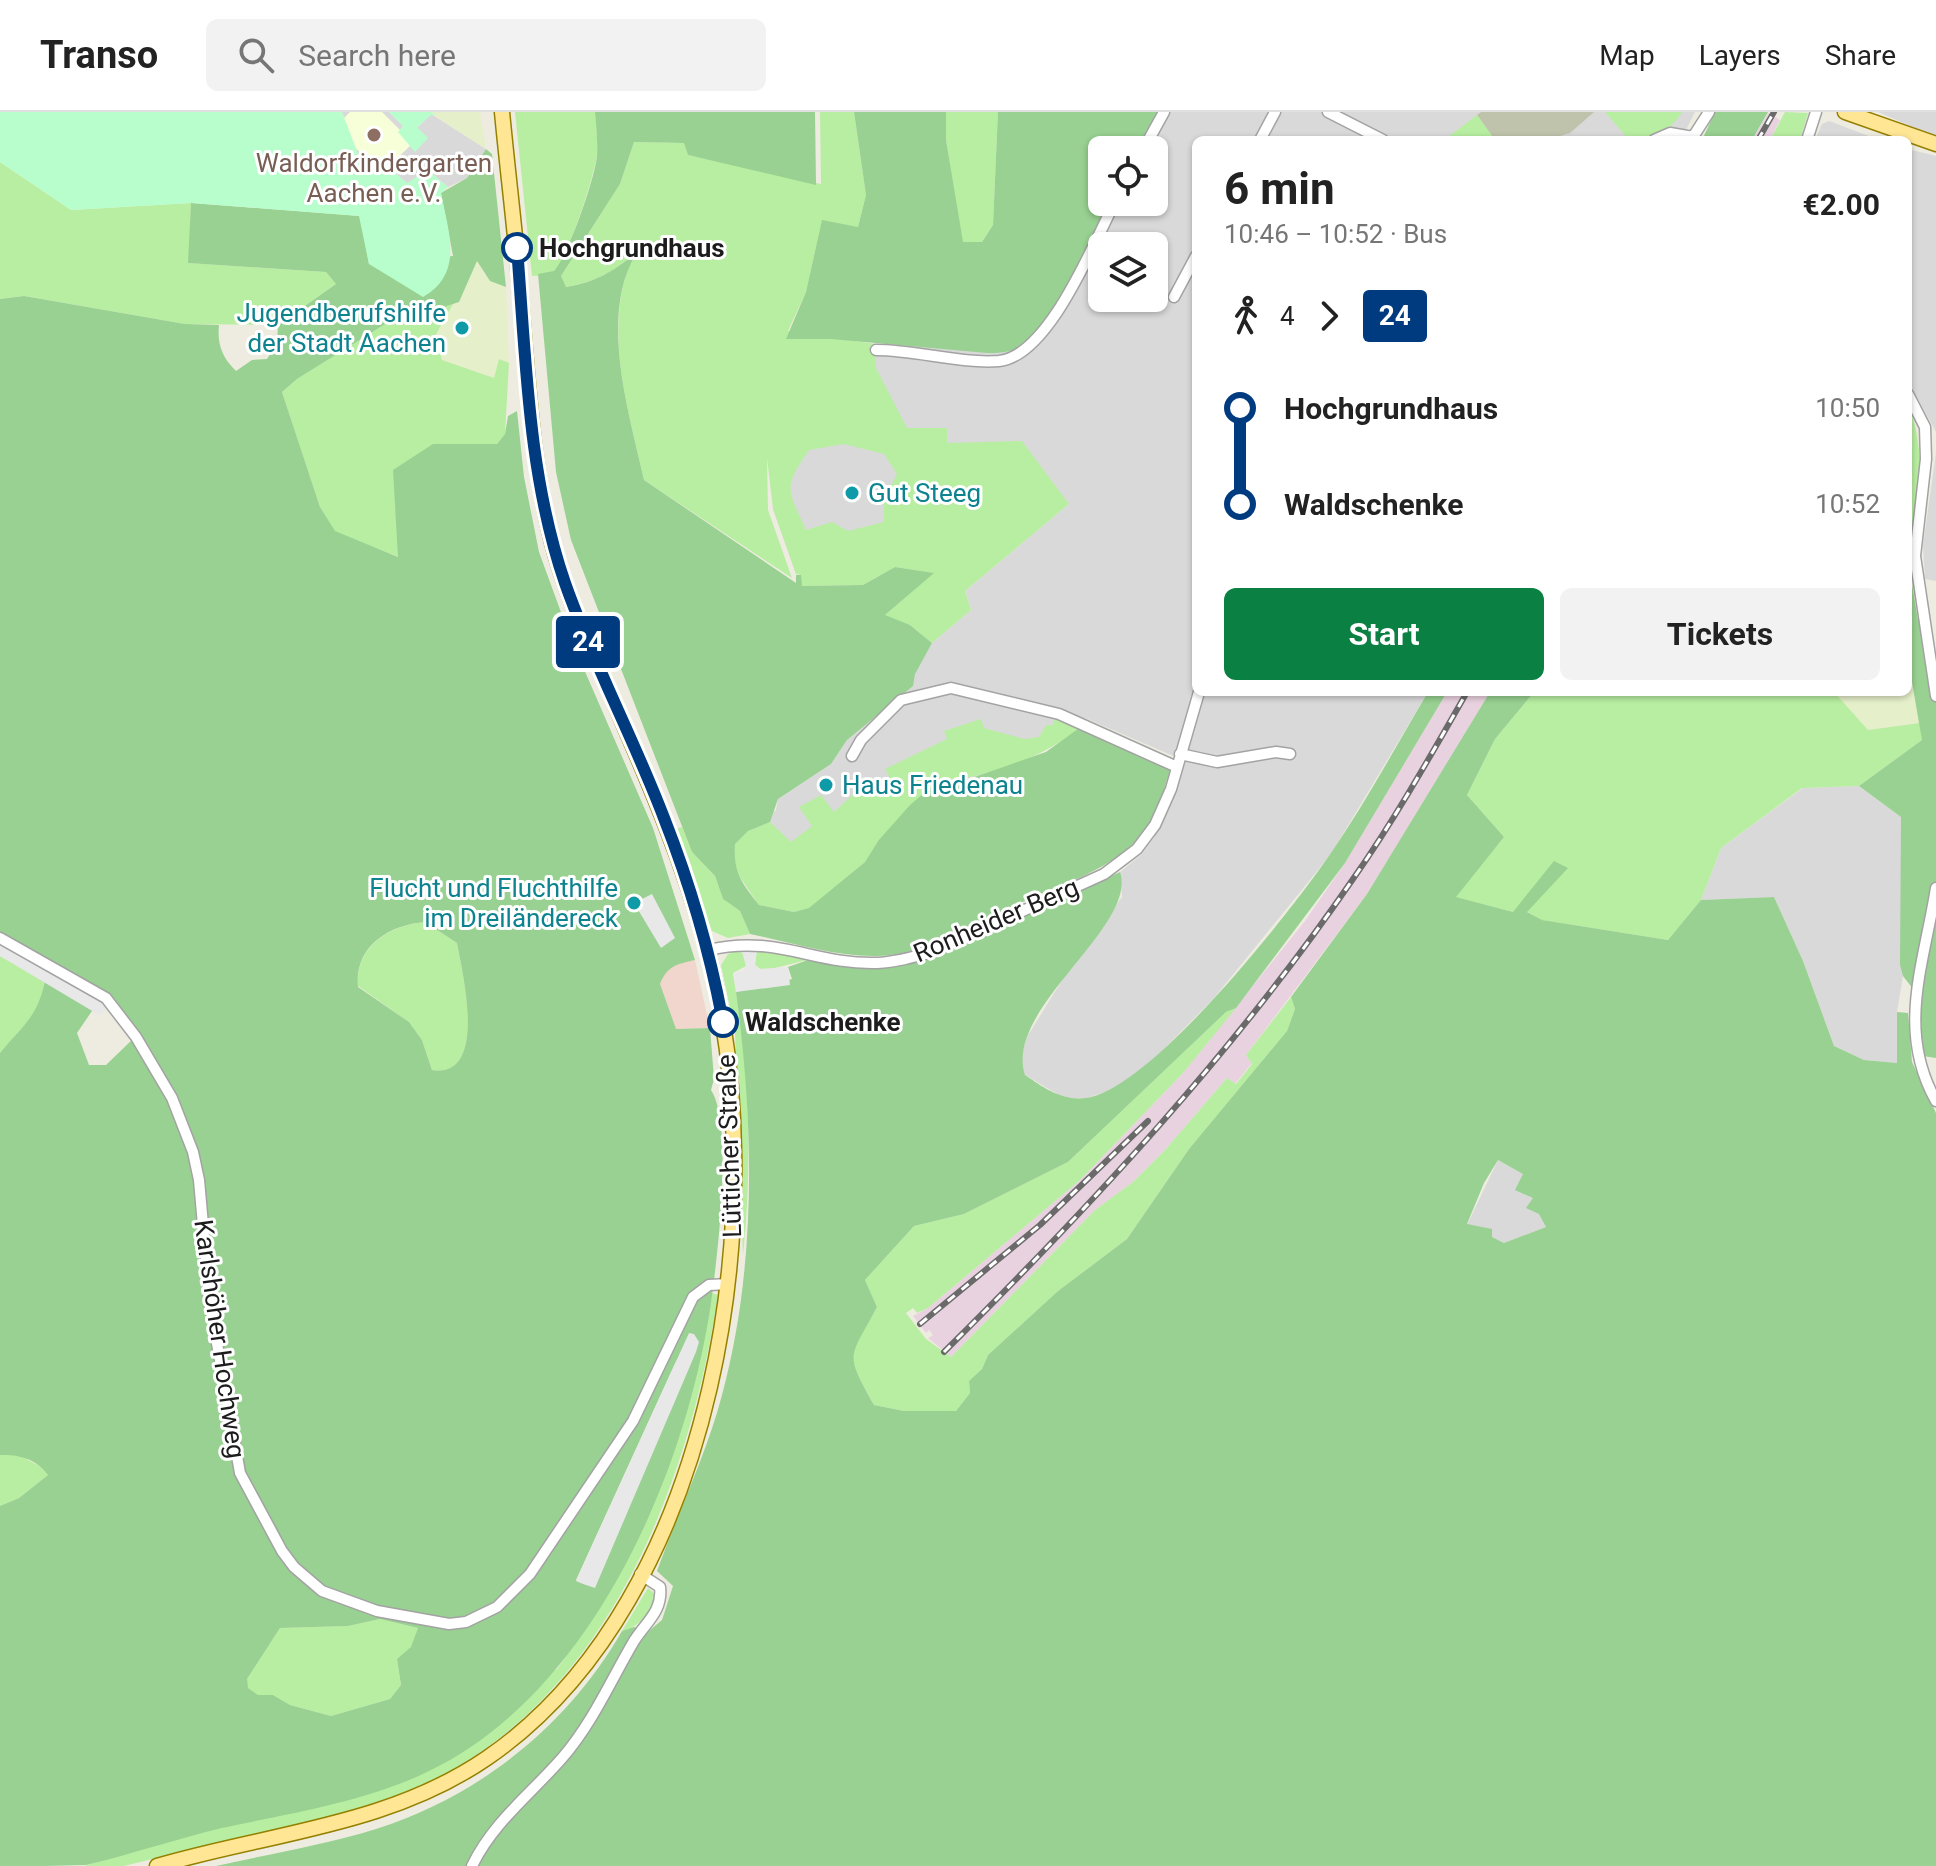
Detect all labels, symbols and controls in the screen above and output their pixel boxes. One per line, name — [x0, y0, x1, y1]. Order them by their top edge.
search box — [206, 19, 766, 91]
text: Transo — [40, 33, 158, 77]
icon: search — [234, 33, 278, 77]
text: Search here — [298, 38, 456, 73]
text: Map — [1599, 39, 1655, 72]
text: Layers — [1699, 39, 1781, 72]
text: Share — [1825, 39, 1896, 72]
marker: Waldorfkindergarten Aachen e.V. — [365, 126, 383, 144]
map controls — [1088, 136, 1168, 312]
button: locate — [1088, 136, 1168, 216]
place label: Waldorfkindergarten Aachen e.V. — [256, 148, 492, 208]
text: 6 min — [1224, 163, 1335, 215]
text: €2.00 — [1802, 187, 1880, 222]
text: 10:46 – 10:52 · Bus — [1224, 219, 1447, 249]
button: layers — [1088, 232, 1168, 312]
marker: Hochgrundhaus — [502, 233, 532, 263]
place label: Hochgrundhaus — [539, 233, 725, 263]
icon: walk — [1224, 294, 1268, 338]
icon: forward — [1307, 294, 1351, 338]
place label: Jugendberufshilfe der Stadt Aachen — [236, 298, 446, 358]
text: 24 — [1379, 299, 1411, 332]
text: 4 — [1280, 301, 1295, 331]
marker: Jugendberufshilfe der Stadt Aachen — [453, 319, 471, 337]
text: Hochgrundhaus — [1284, 391, 1498, 426]
text: 10:50 — [1815, 393, 1880, 423]
place label: Gut Steeg — [868, 478, 981, 508]
marker: Gut Steeg — [843, 484, 861, 502]
text: Waldschenke — [1284, 487, 1463, 522]
text: 10:52 — [1815, 489, 1880, 519]
button: Start — [1224, 588, 1544, 680]
button: Tickets — [1560, 588, 1880, 680]
line badge: 24 — [552, 616, 624, 668]
text: 24 — [572, 625, 604, 658]
place label: Haus Friedenau — [842, 770, 1023, 800]
marker: Haus Friedenau — [817, 776, 835, 794]
street label: Ronheider Berg — [909, 872, 1083, 968]
place label: Flucht und Fluchthilfe im Dreiländereck — [369, 873, 619, 933]
marker: Flucht und Fluchthilfe im Dreiländereck — [625, 894, 643, 912]
marker: Waldschenke — [708, 1007, 738, 1037]
place label: Waldschenke — [745, 1007, 901, 1037]
street label: Lütticher Straße — [711, 1054, 747, 1238]
street label: Karlshöher Hochweg — [188, 1218, 252, 1460]

